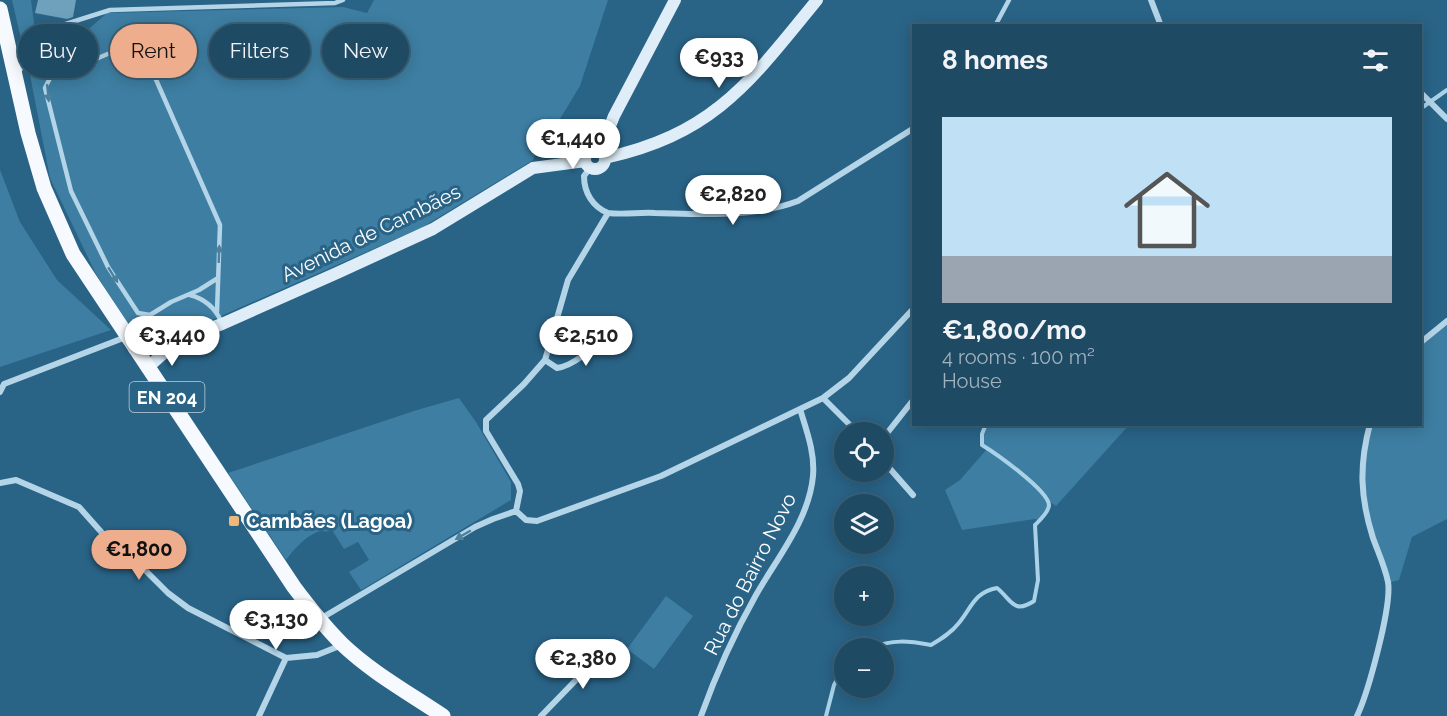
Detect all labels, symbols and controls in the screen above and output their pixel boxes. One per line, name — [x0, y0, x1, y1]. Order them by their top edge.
chip: Buy — [18, 24, 98, 78]
chip: Rent — [110, 24, 197, 78]
chip: Filters — [209, 24, 310, 78]
chip: New — [322, 24, 409, 78]
pin: €933 — [683, 38, 755, 89]
icon: filters — [1359, 44, 1392, 77]
text: €933 — [694, 45, 744, 69]
text: 8 homes — [942, 45, 1048, 75]
one-way arrow — [43, 83, 53, 102]
pin: €1,440 — [524, 119, 622, 170]
text: €1,440 — [540, 126, 606, 150]
icon: home — [1113, 156, 1221, 264]
pin: €2,820 — [684, 175, 782, 226]
street label: Avenida de Cambães — [278, 179, 464, 287]
text: €2,820 — [699, 182, 767, 206]
one-way arrow — [214, 244, 223, 263]
one-way arrow — [107, 267, 118, 283]
text: €1,800/mo — [942, 315, 1086, 345]
pin: €3,440 — [123, 316, 221, 367]
pin: €2,510 — [537, 316, 635, 367]
text: €3,440 — [139, 323, 205, 347]
text: €2,510 — [553, 323, 619, 347]
text: 4 rooms · 100 m² — [942, 345, 1095, 369]
text: House — [942, 369, 1002, 393]
road number: EN 204 — [130, 382, 204, 412]
map controls — [834, 422, 894, 698]
button: locate — [834, 422, 894, 482]
street label: Rua do Bairro Novo — [699, 489, 801, 659]
button: layers — [834, 494, 894, 554]
place label: Cambães (Lagoa) — [246, 509, 412, 533]
marker: Cambães (Lagoa) — [227, 514, 241, 528]
one-way arrow — [455, 529, 471, 540]
pin: €1,800 — [90, 530, 188, 581]
text: €1,800 — [105, 537, 173, 561]
button: + — [834, 566, 894, 626]
pin: €3,130 — [227, 600, 325, 651]
text: €3,130 — [243, 607, 309, 631]
button: − — [834, 638, 894, 698]
pin: €2,380 — [534, 639, 632, 690]
text: €2,380 — [549, 646, 617, 670]

